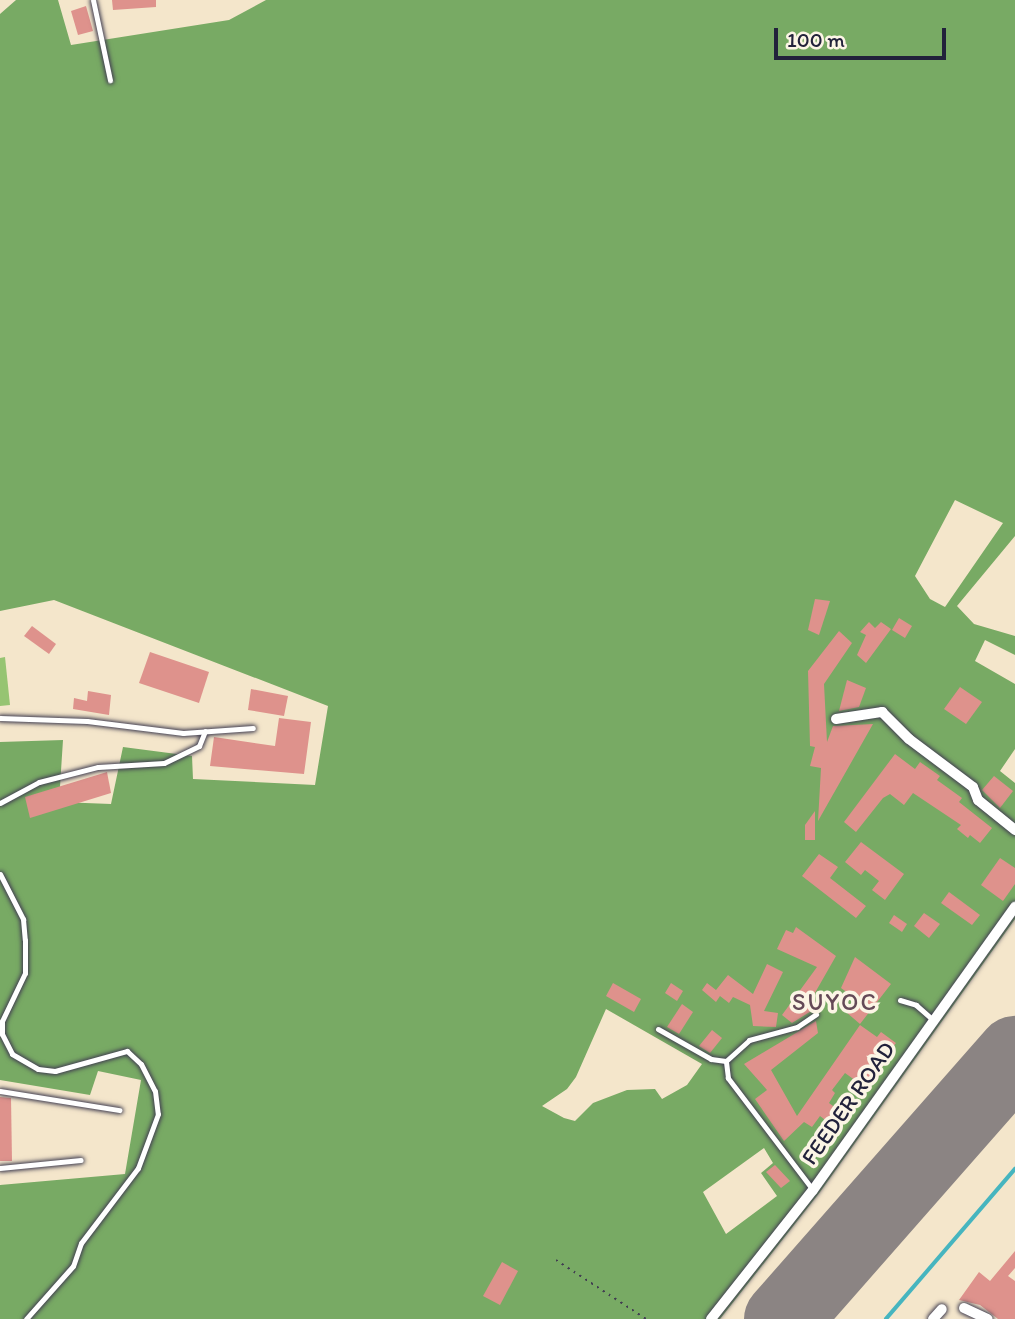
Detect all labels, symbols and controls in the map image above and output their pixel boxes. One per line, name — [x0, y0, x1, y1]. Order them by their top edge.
scale bar — [777, 14, 948, 58]
text: 100 m — [787, 27, 845, 52]
district label: SUYOC — [793, 988, 877, 1016]
street label: FEEDER ROAD — [795, 1036, 901, 1170]

